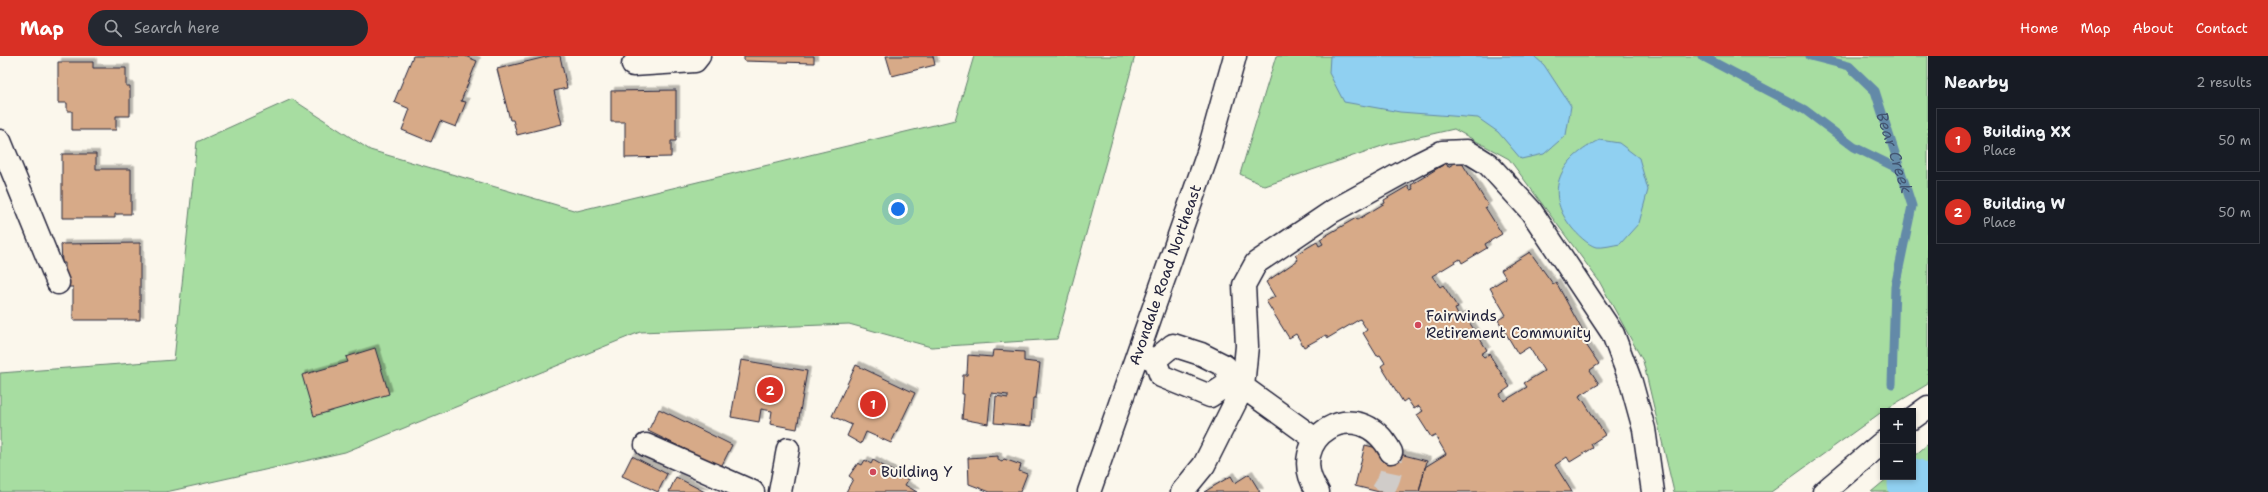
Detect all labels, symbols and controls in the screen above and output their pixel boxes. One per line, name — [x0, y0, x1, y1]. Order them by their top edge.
search box — [88, 10, 368, 46]
text: Map — [20, 16, 64, 41]
icon: search — [102, 17, 124, 39]
text: Search here — [134, 18, 220, 38]
text: Home — [2020, 19, 2059, 37]
text: Map — [2081, 19, 2111, 37]
text: About — [2133, 19, 2174, 37]
text: Contact — [2196, 19, 2248, 37]
text: Nearby — [1944, 71, 2009, 93]
text: 2 results — [2196, 74, 2252, 91]
water label: Bear Creek — [1872, 109, 1918, 196]
text: Building XX — [1983, 122, 2071, 142]
text: 1 — [1955, 132, 1961, 149]
text: 50 m — [2218, 132, 2251, 149]
text: Place — [1983, 142, 2016, 159]
street label: Avondale Road Northeast — [1124, 182, 1206, 368]
text: Building W — [1983, 194, 2065, 214]
your location — [888, 199, 908, 219]
text: 2 — [1953, 204, 1963, 221]
text: 50 m — [2218, 204, 2251, 221]
text: Place — [1983, 214, 2016, 231]
place label: Fairwinds Retirement Community — [1426, 306, 1591, 343]
marker: Fairwinds Retirement Community — [1413, 320, 1423, 330]
pin: 2 — [757, 375, 783, 405]
pin: 1 — [860, 389, 886, 419]
map controls — [1880, 408, 1916, 480]
button: + — [1880, 408, 1916, 444]
button: − — [1880, 444, 1916, 480]
place label: Building Y — [881, 462, 953, 482]
marker: Building Y — [868, 467, 878, 477]

